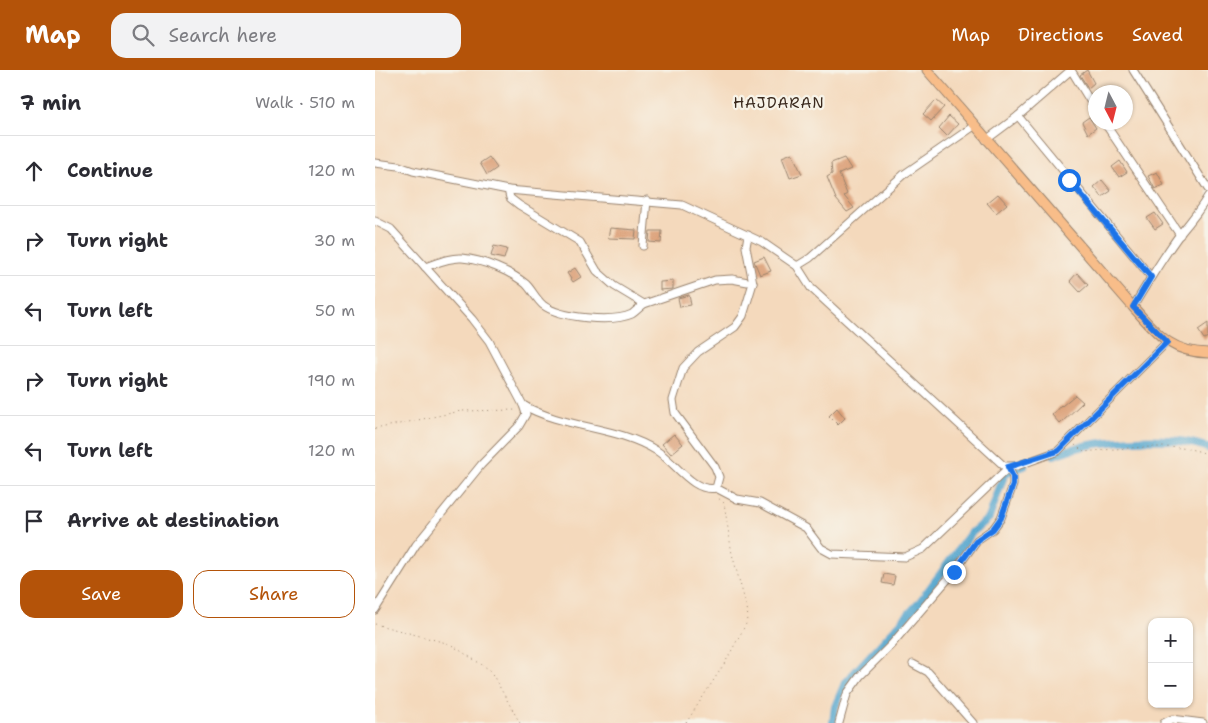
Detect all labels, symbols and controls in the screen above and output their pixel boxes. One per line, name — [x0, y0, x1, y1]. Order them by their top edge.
search box — [111, 13, 461, 58]
text: Map — [25, 19, 81, 51]
icon: search — [129, 21, 157, 49]
text: Search here — [169, 23, 277, 48]
text: Map — [952, 23, 990, 47]
text: Directions — [1018, 23, 1104, 47]
text: Saved — [1132, 23, 1183, 47]
north arrow — [1088, 85, 1133, 130]
text: 7 min — [20, 89, 81, 117]
text: Walk · 510 m — [255, 92, 355, 113]
district label: HAJDARAN — [733, 93, 825, 113]
icon: ahead — [20, 157, 48, 185]
text: Continue — [67, 158, 153, 183]
text: 120 m — [308, 160, 355, 181]
route start — [1058, 169, 1081, 192]
icon: right — [20, 227, 48, 255]
text: Turn right — [67, 228, 168, 253]
text: 30 m — [314, 230, 355, 251]
icon: left — [20, 297, 48, 325]
text: Turn left — [67, 298, 153, 323]
text: 50 m — [315, 300, 355, 321]
icon: right — [20, 367, 48, 395]
text: Turn right — [67, 368, 168, 393]
text: 190 m — [308, 370, 355, 391]
icon: left — [20, 437, 48, 465]
text: Turn left — [67, 438, 153, 463]
text: 120 m — [308, 440, 355, 461]
icon: arrive — [20, 507, 48, 535]
text: Arrive at destination — [67, 508, 279, 533]
route end — [943, 561, 966, 584]
button: Save — [20, 570, 183, 618]
button: Share — [193, 570, 355, 618]
map controls — [1148, 618, 1193, 708]
button: + — [1148, 618, 1193, 663]
button: − — [1148, 663, 1193, 708]

